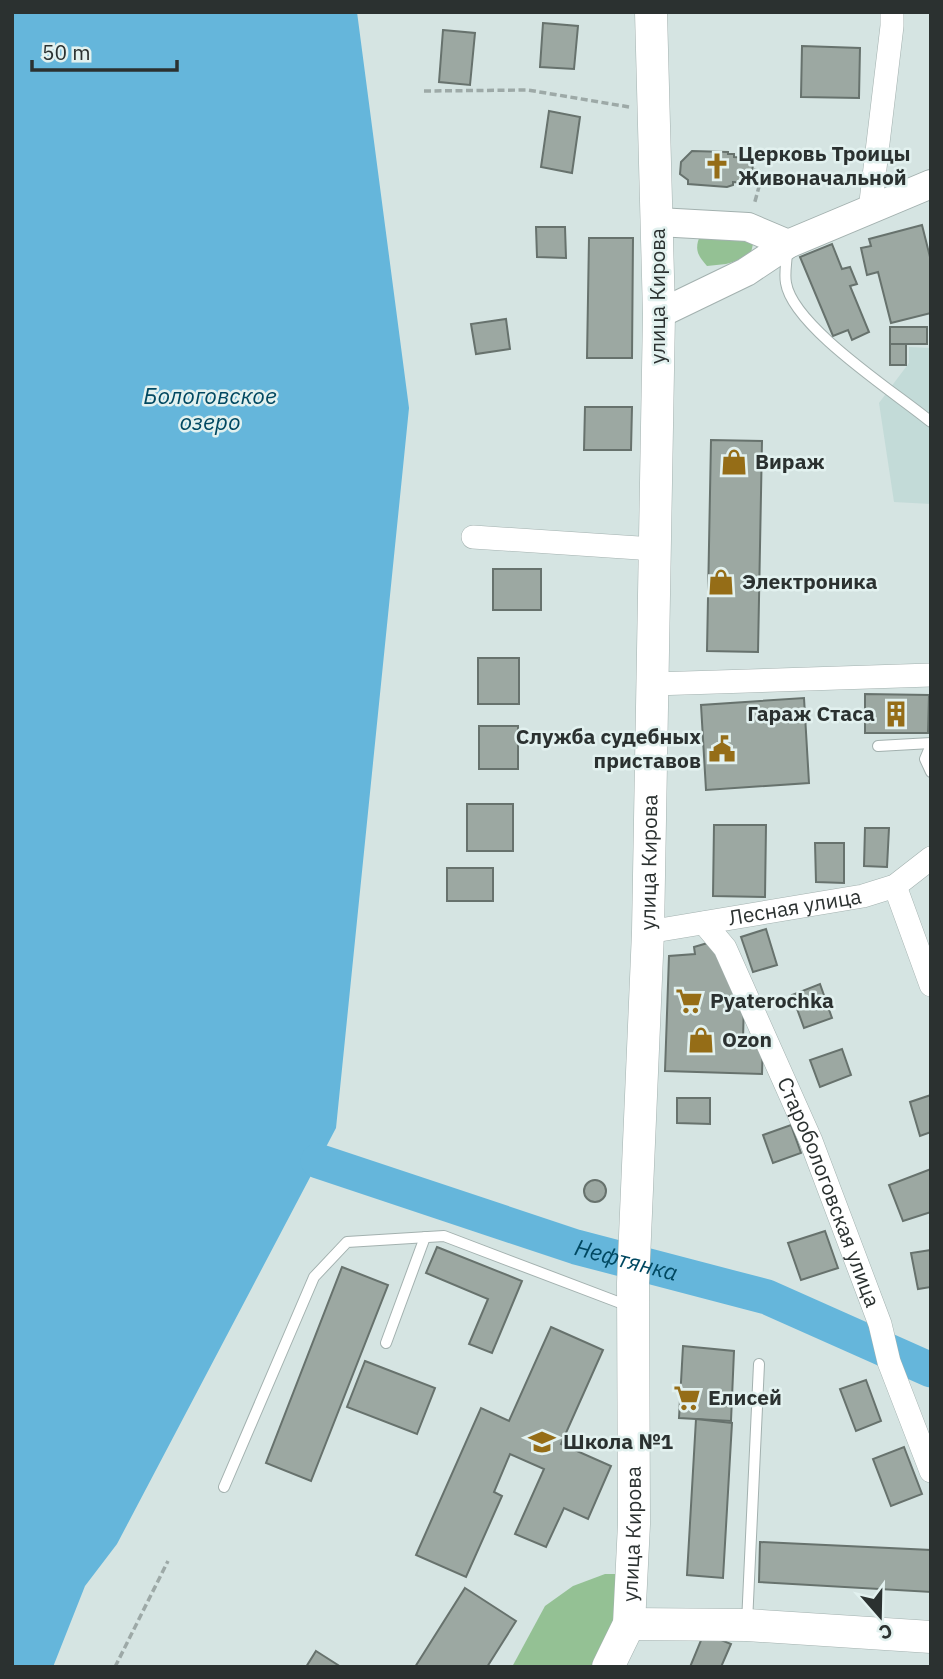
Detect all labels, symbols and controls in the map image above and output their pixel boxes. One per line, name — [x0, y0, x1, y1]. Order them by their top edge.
scale bar — [32, 28, 177, 72]
text: 50 m — [42, 38, 91, 66]
place label: Церковь Троицы Живоначальной — [738, 139, 910, 191]
church icon: Церковь Троицы Живоначальной — [702, 151, 732, 181]
street label: улица Кирова — [643, 228, 671, 364]
water label: Бологовское озеро — [143, 380, 277, 436]
shop icon: Вираж — [719, 447, 749, 477]
place label: Вираж — [755, 447, 825, 475]
shop icon: Электроника — [706, 567, 736, 597]
place label: Электроника — [742, 567, 878, 595]
place label: Гараж Стаса — [747, 699, 875, 727]
building icon: Гараж Стаса — [881, 699, 911, 729]
place label: Служба судебных приставов — [516, 722, 701, 774]
public building icon: Служба судебных приставов — [707, 734, 737, 764]
street label: улица Кирова — [633, 794, 663, 931]
street label: Лесная улица — [726, 881, 863, 931]
supermarket icon: Pyaterochka — [674, 986, 704, 1016]
place label: Pyaterochka — [710, 986, 834, 1014]
shop icon: Ozon — [686, 1025, 716, 1055]
place label: Ozon — [722, 1025, 772, 1053]
street label: Старобологовская улица — [771, 1072, 887, 1311]
water label: Нефтянка — [572, 1231, 681, 1287]
supermarket icon: Елисей — [672, 1383, 702, 1413]
place label: Елисей — [708, 1383, 782, 1411]
school or university icon: Школа №1 — [527, 1427, 557, 1457]
place label: Школа №1 — [563, 1427, 673, 1455]
street label: улица Кирова — [615, 1466, 647, 1603]
north arrow — [845, 1581, 915, 1651]
text: С — [876, 1619, 896, 1645]

